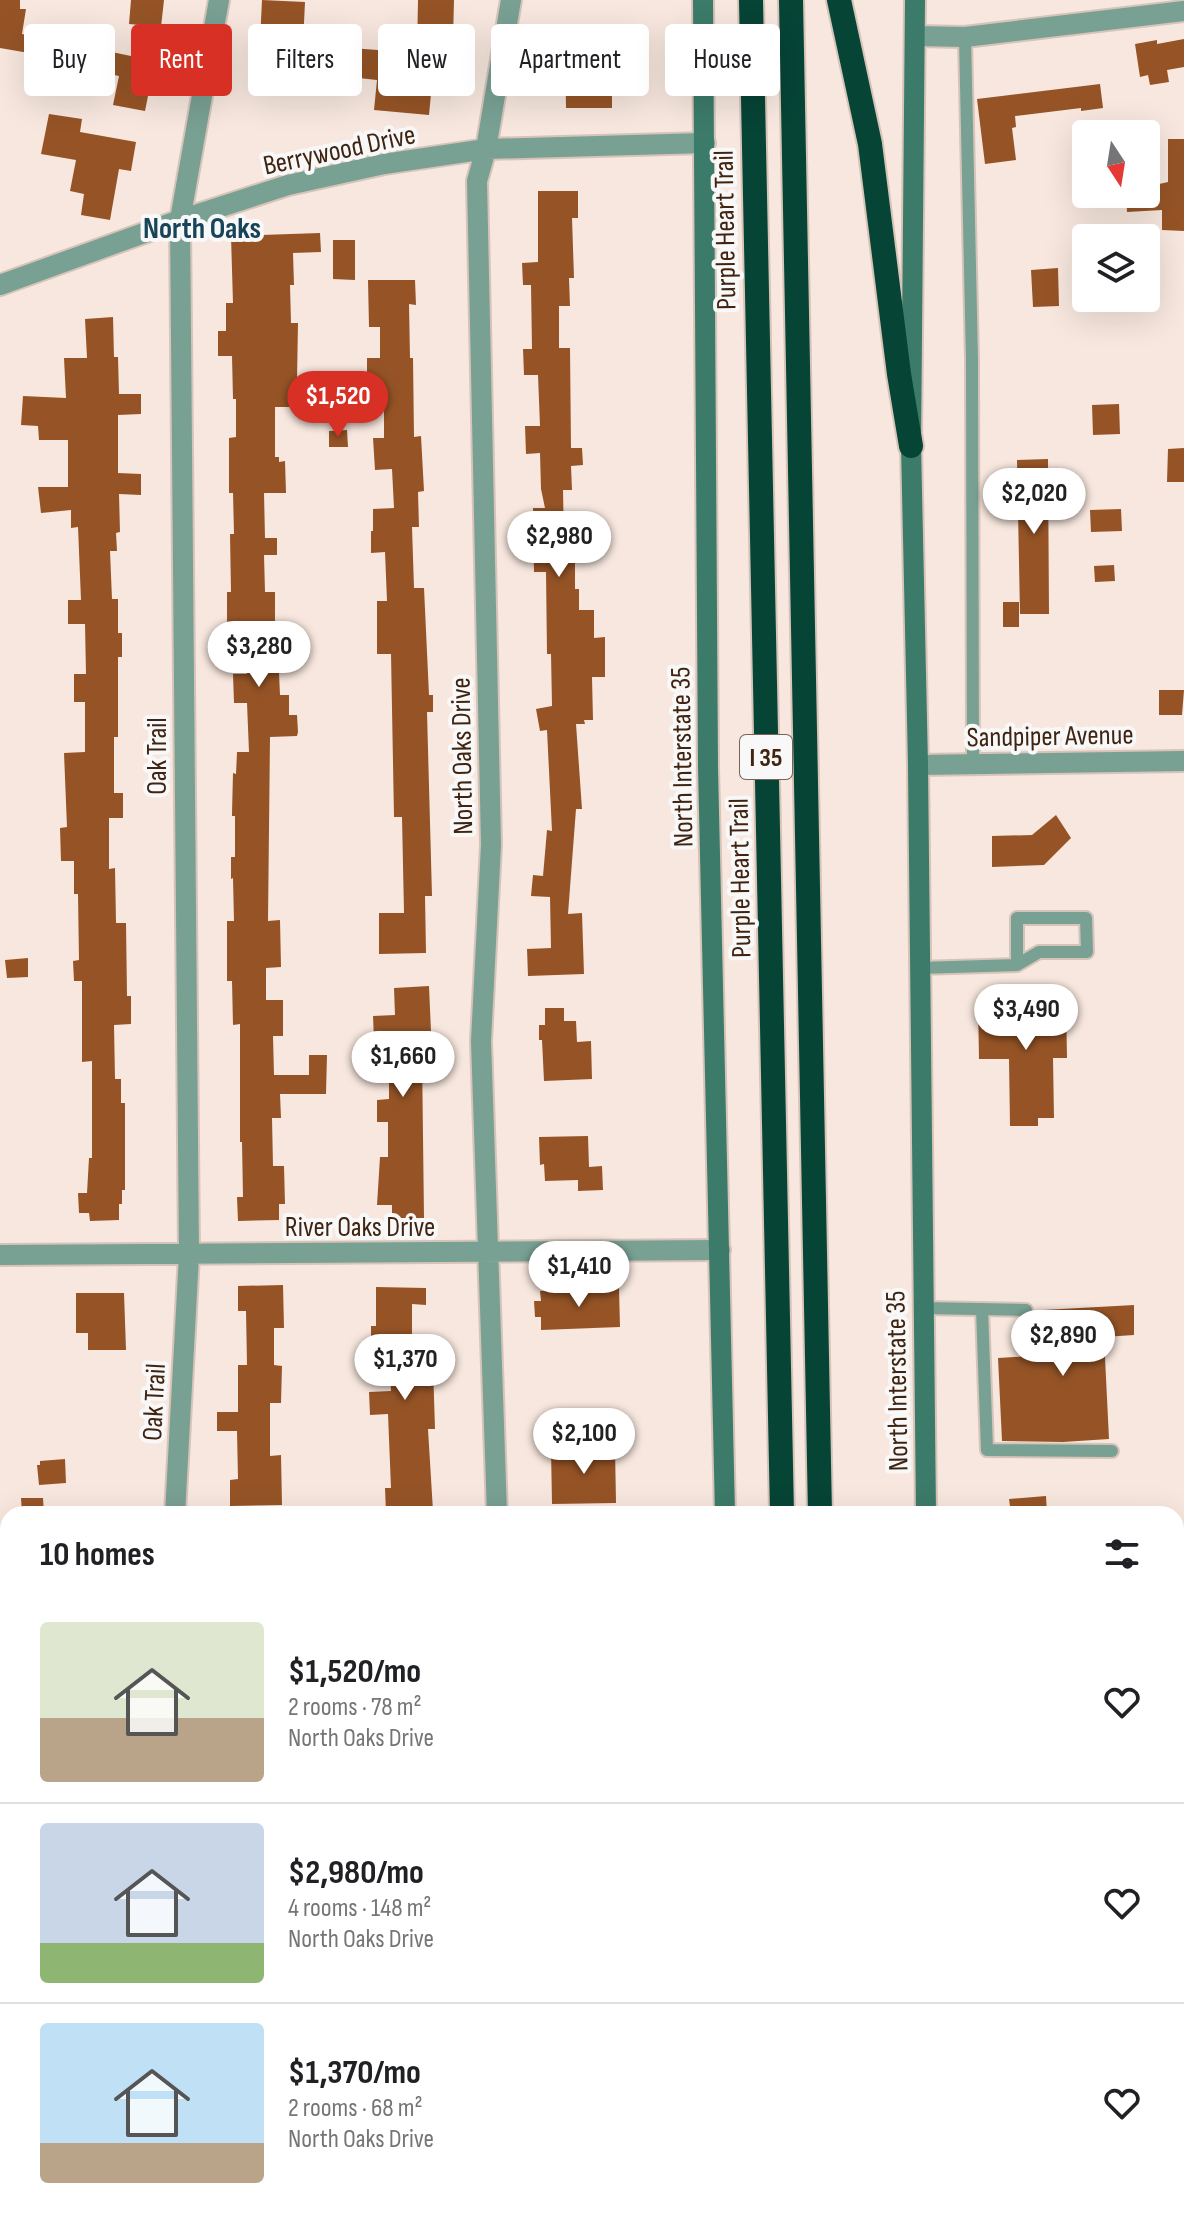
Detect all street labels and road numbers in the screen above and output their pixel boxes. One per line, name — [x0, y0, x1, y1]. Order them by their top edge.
street label: Berrywood Drive — [260, 118, 418, 183]
street label: Purple Heart Trail — [708, 150, 743, 310]
street label: North Interstate 35 — [664, 666, 701, 847]
street label: North Oaks Drive — [445, 677, 480, 835]
street label: Oak Trail — [141, 717, 174, 795]
street label: Sandpiper Avenue — [966, 719, 1134, 754]
road number: I 35 — [740, 735, 792, 779]
street label: Purple Heart Trail — [723, 798, 758, 958]
street label: River Oaks Drive — [285, 1211, 435, 1244]
street label: North Interstate 35 — [879, 1290, 916, 1471]
street label: Oak Trail — [136, 1362, 173, 1442]

